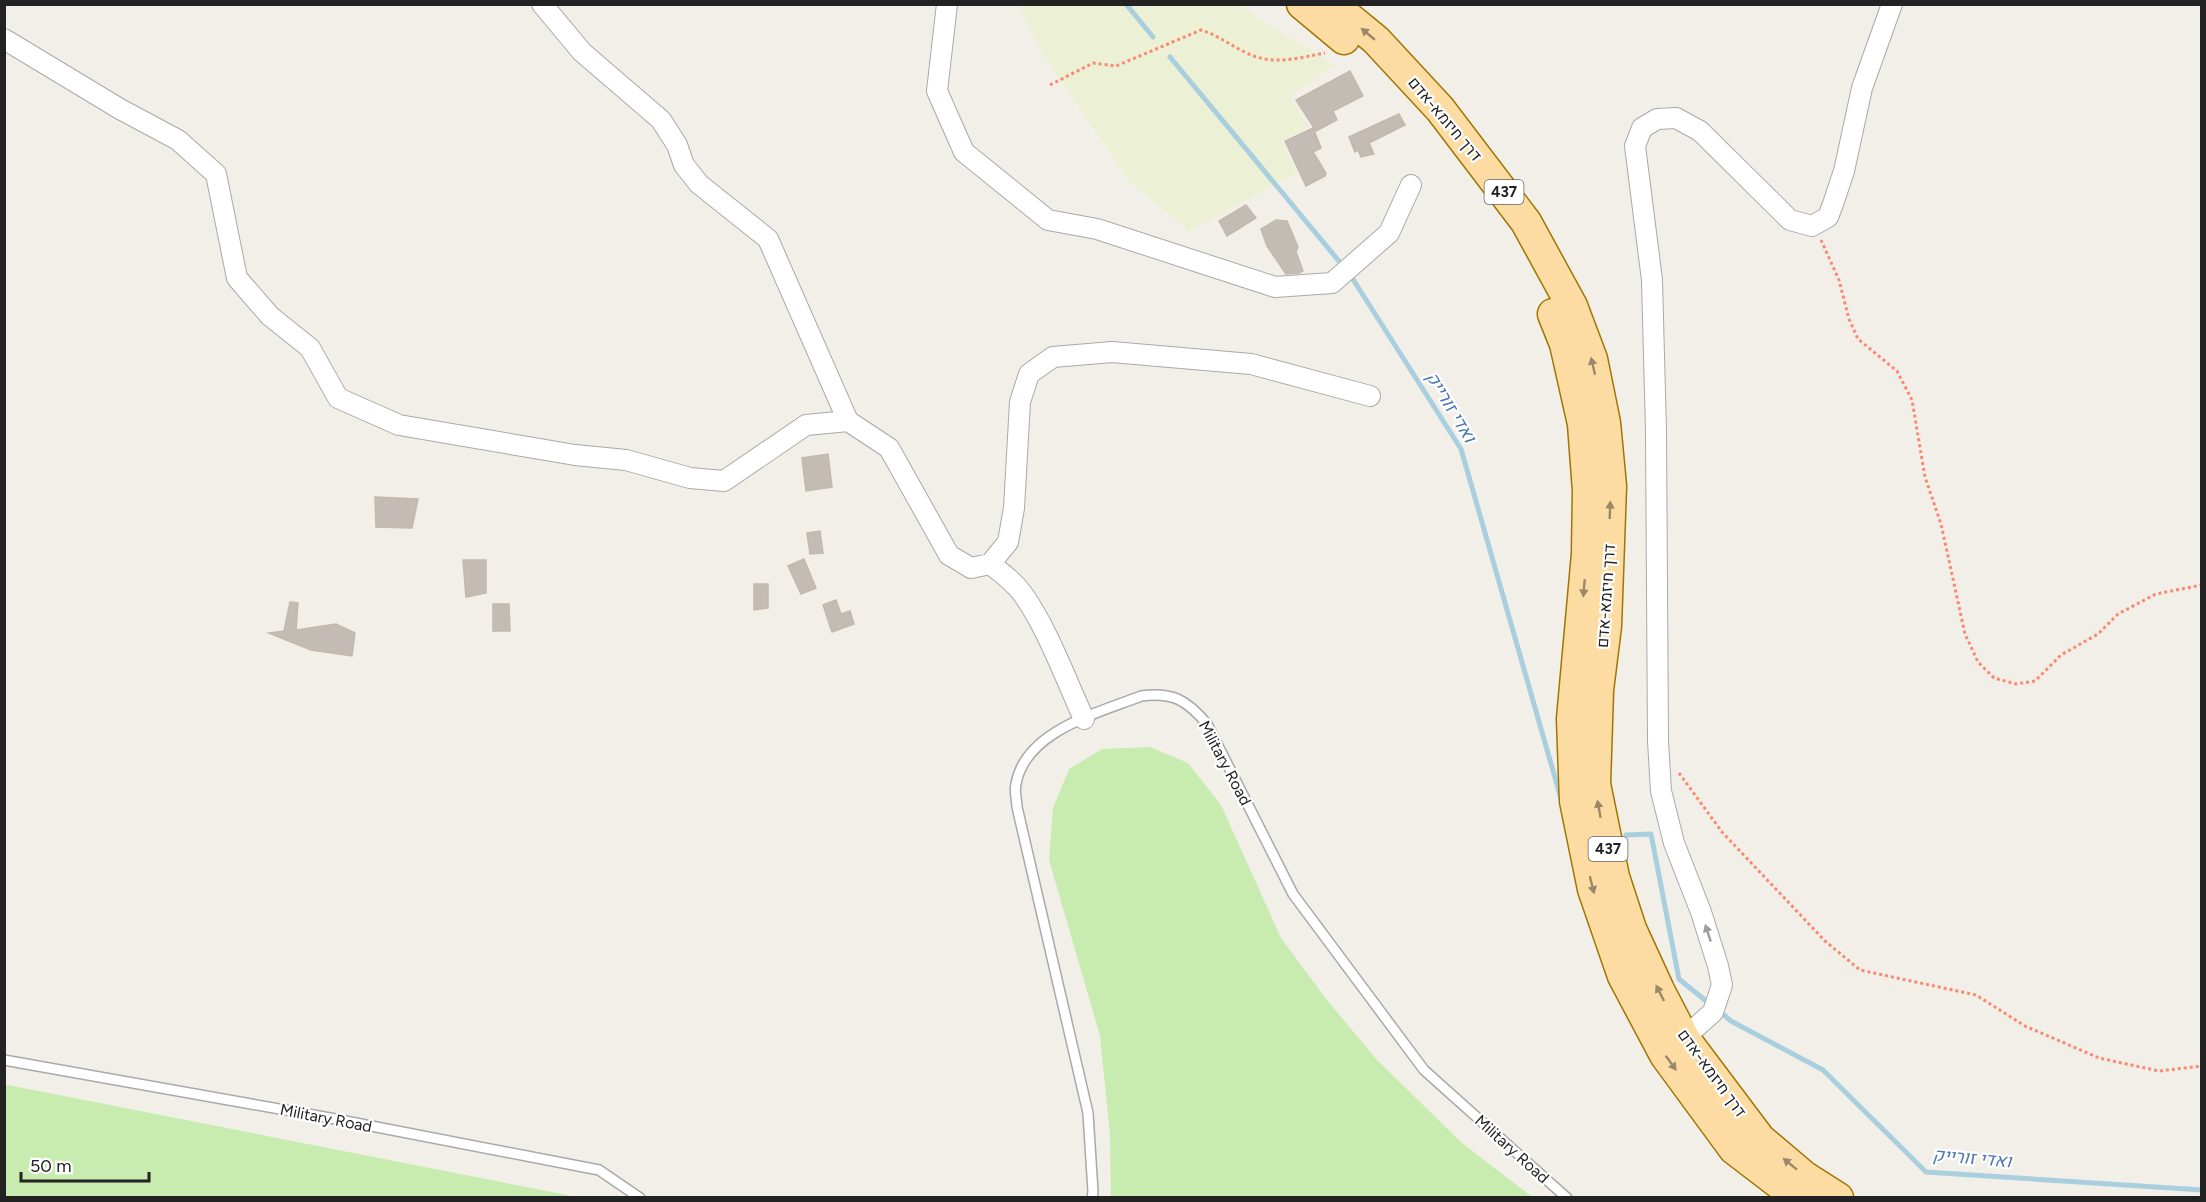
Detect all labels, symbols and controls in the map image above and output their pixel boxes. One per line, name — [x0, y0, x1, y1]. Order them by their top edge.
one-way arrow — [1360, 28, 1376, 41]
street label: דרך חיזמא-אדם — [1404, 73, 1486, 165]
road number: 437 — [1484, 180, 1524, 204]
one-way arrow — [1588, 357, 1598, 375]
water label: ואדי זורייק — [1421, 368, 1482, 448]
one-way arrow — [1606, 500, 1615, 519]
street label: דרך חיזמא-אדם — [1593, 543, 1619, 649]
one-way arrow — [1579, 578, 1589, 597]
street label: Military Road — [1195, 717, 1255, 809]
one-way arrow — [1595, 799, 1604, 818]
road number: 437 — [1588, 837, 1628, 861]
one-way arrow — [1588, 876, 1598, 894]
one-way arrow — [1703, 924, 1712, 942]
one-way arrow — [1656, 984, 1666, 1002]
street label: דרך חיזמא-אדם — [1674, 1025, 1750, 1121]
one-way arrow — [1664, 1055, 1676, 1070]
street label: Military Road — [278, 1100, 374, 1136]
street label: Military Road — [1471, 1111, 1553, 1187]
water label: ואדי זורייק — [1932, 1144, 2014, 1173]
scale bar — [21, 1145, 148, 1183]
text: 50 m — [30, 1155, 72, 1177]
one-way arrow — [1783, 1158, 1798, 1171]

